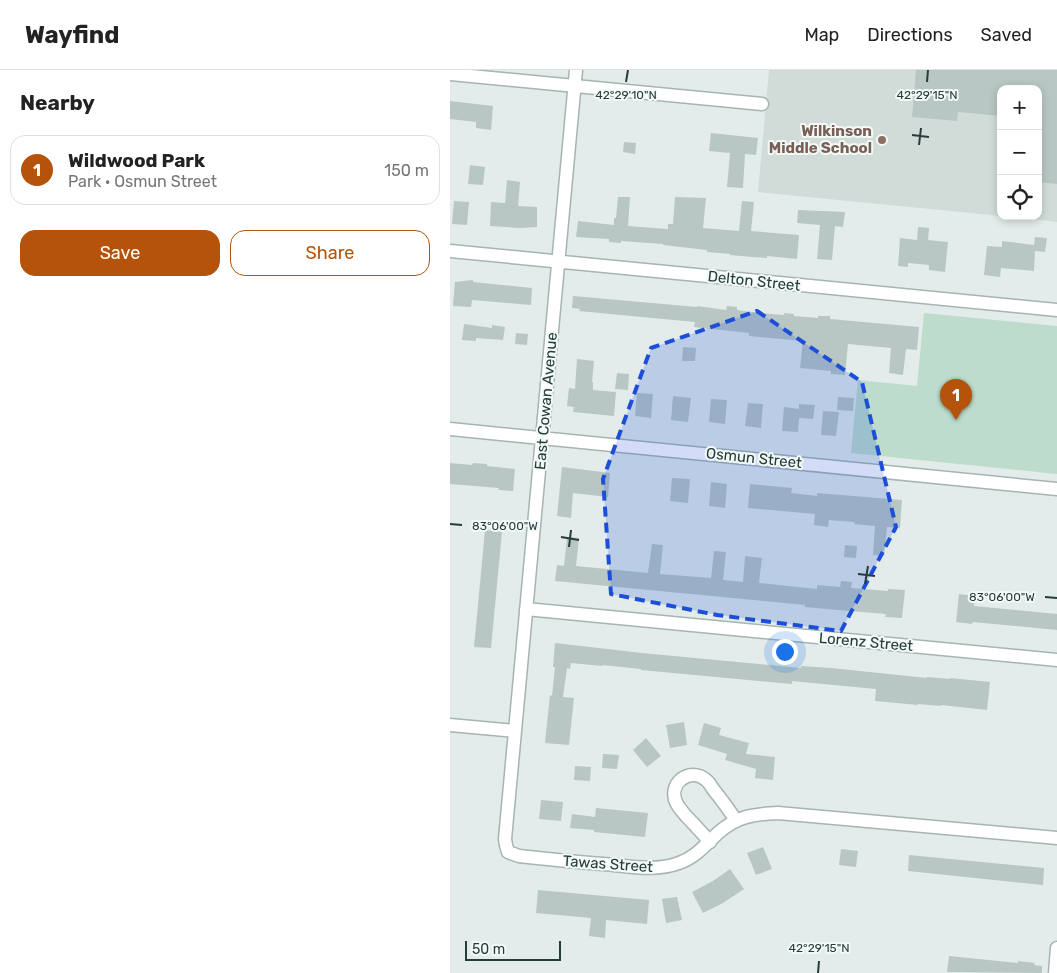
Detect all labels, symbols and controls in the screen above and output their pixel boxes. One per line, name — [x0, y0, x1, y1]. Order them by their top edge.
text: Wayfind — [25, 21, 119, 49]
text: Map — [804, 24, 839, 46]
text: Directions — [867, 24, 953, 46]
text: Saved — [981, 24, 1032, 46]
map controls — [997, 85, 1042, 220]
button: + — [997, 85, 1042, 130]
text: 42°29'10"N — [595, 88, 657, 102]
text: 42°29'15"N — [896, 88, 958, 102]
text: Nearby — [20, 90, 95, 115]
place label: Wilkinson Middle School — [769, 122, 872, 157]
button: − — [997, 130, 1042, 175]
marker: Wilkinson Middle School — [876, 134, 888, 146]
text: Wildwood Park — [68, 149, 205, 172]
text: 1 — [33, 161, 41, 180]
text: 150 m — [384, 161, 429, 180]
text: Park · Osmun Street — [68, 172, 217, 191]
button: locate — [997, 175, 1042, 220]
button: Save — [20, 230, 220, 276]
button: Share — [230, 230, 430, 276]
street label: Delton Street — [707, 267, 801, 295]
street label: East Cowan Avenue — [531, 332, 561, 470]
pin: 1 — [940, 379, 972, 420]
street label: Osmun Street — [705, 444, 803, 472]
text: 83°06'00"W — [472, 519, 538, 533]
text: 83°06'00"W — [969, 590, 1035, 604]
street label: Lorenz Street — [818, 629, 914, 655]
your location — [772, 639, 798, 665]
street label: Tawas Street — [562, 852, 654, 876]
scale bar — [465, 938, 561, 961]
text: 50 m — [472, 941, 505, 958]
text: 42°29'15"N — [788, 941, 850, 955]

